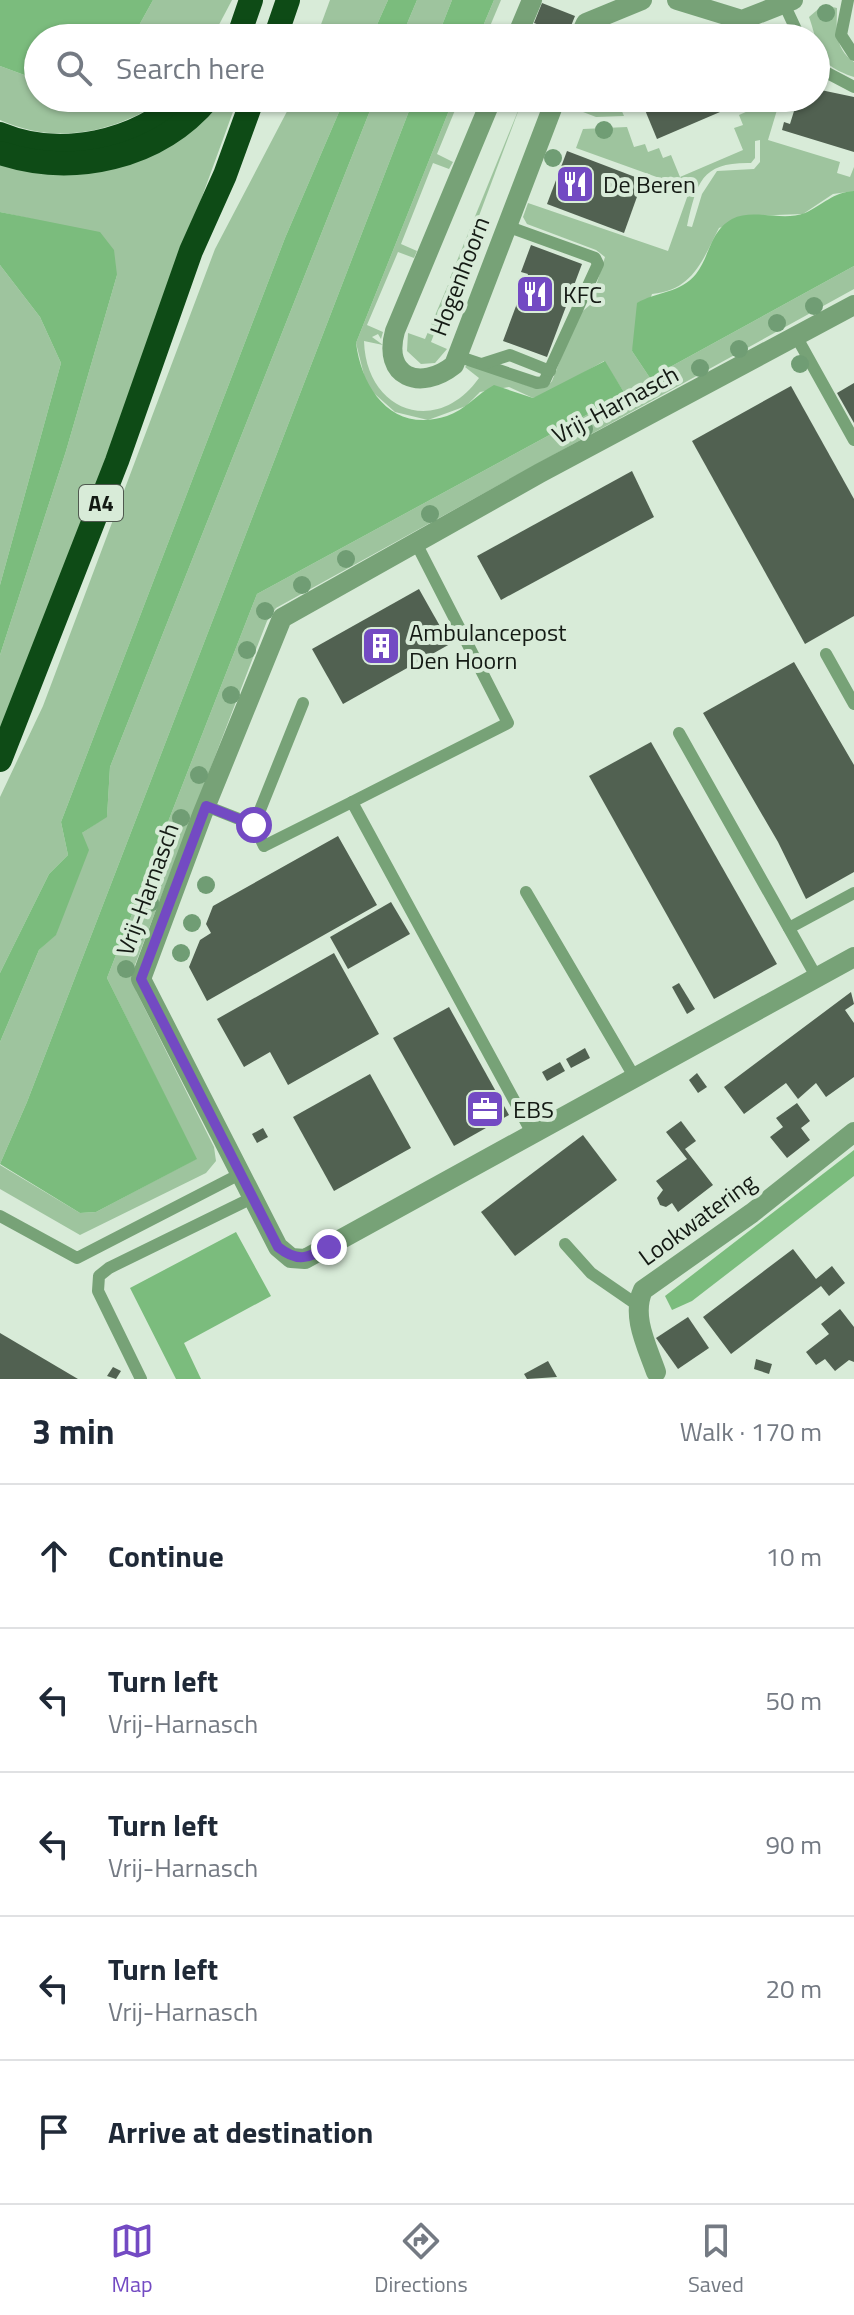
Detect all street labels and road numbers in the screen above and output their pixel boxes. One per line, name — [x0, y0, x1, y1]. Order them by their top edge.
street label: Hogenhoorn — [420, 211, 498, 341]
street label: Vrij-Harnasch — [545, 356, 685, 452]
road number: A4 — [79, 485, 123, 521]
street label: Vrij-Harnasch — [106, 818, 188, 960]
street label: Lookwatering — [631, 1164, 763, 1274]

